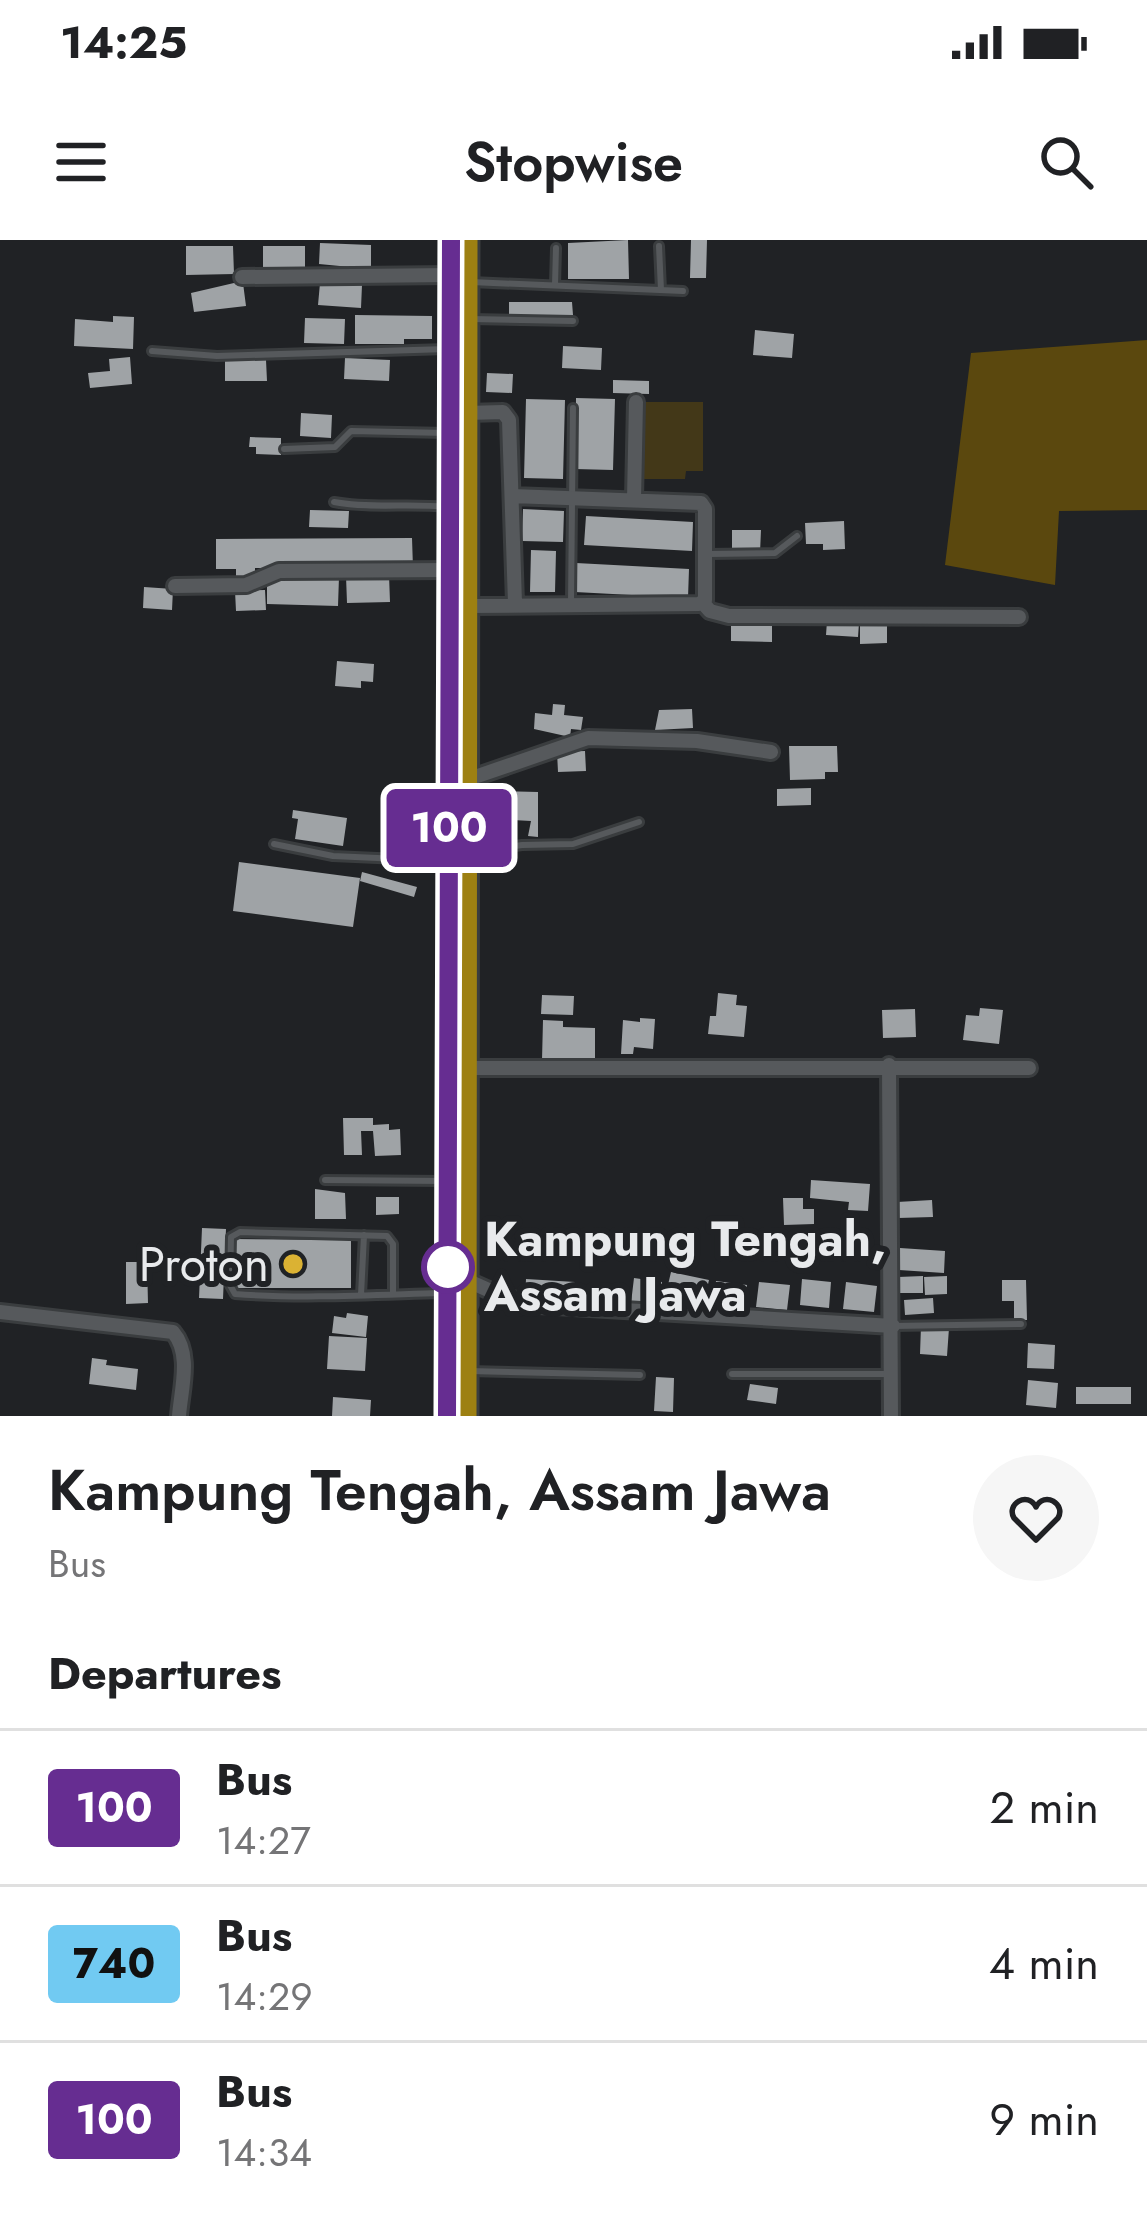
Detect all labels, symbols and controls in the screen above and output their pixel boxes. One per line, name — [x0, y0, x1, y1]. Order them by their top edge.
text: 14:25 — [60, 10, 187, 75]
text: Stopwise — [464, 123, 683, 201]
icon: menu — [48, 129, 114, 195]
icon: search — [1033, 129, 1099, 195]
line badge: 100 — [380, 789, 518, 867]
text: 100 — [411, 797, 488, 858]
place label: Kampung Tengah, Assam Jawa — [483, 1205, 887, 1329]
place label: Proton — [139, 1230, 269, 1299]
marker: Kampung Tengah, Assam Jawa — [423, 1242, 473, 1292]
marker: Proton — [280, 1251, 306, 1277]
text: Kampung Tengah, Assam Jawa — [48, 1449, 831, 1531]
button: heart — [973, 1455, 1099, 1581]
text: Bus — [48, 1535, 106, 1592]
text: Departures — [48, 1641, 282, 1706]
text: Bus — [216, 1747, 292, 1812]
text: 2 min — [989, 1775, 1099, 1840]
text: 100 — [76, 1777, 153, 1838]
text: 14:27 — [216, 1812, 311, 1869]
text: Bus — [216, 1903, 292, 1968]
text: 4 min — [989, 1931, 1099, 1996]
text: 740 — [73, 1933, 155, 1994]
text: 14:29 — [216, 1968, 313, 2025]
text: Bus — [216, 2059, 292, 2124]
text: 9 min — [989, 2087, 1099, 2152]
text: 100 — [76, 2089, 153, 2150]
text: 14:34 — [216, 2124, 312, 2181]

